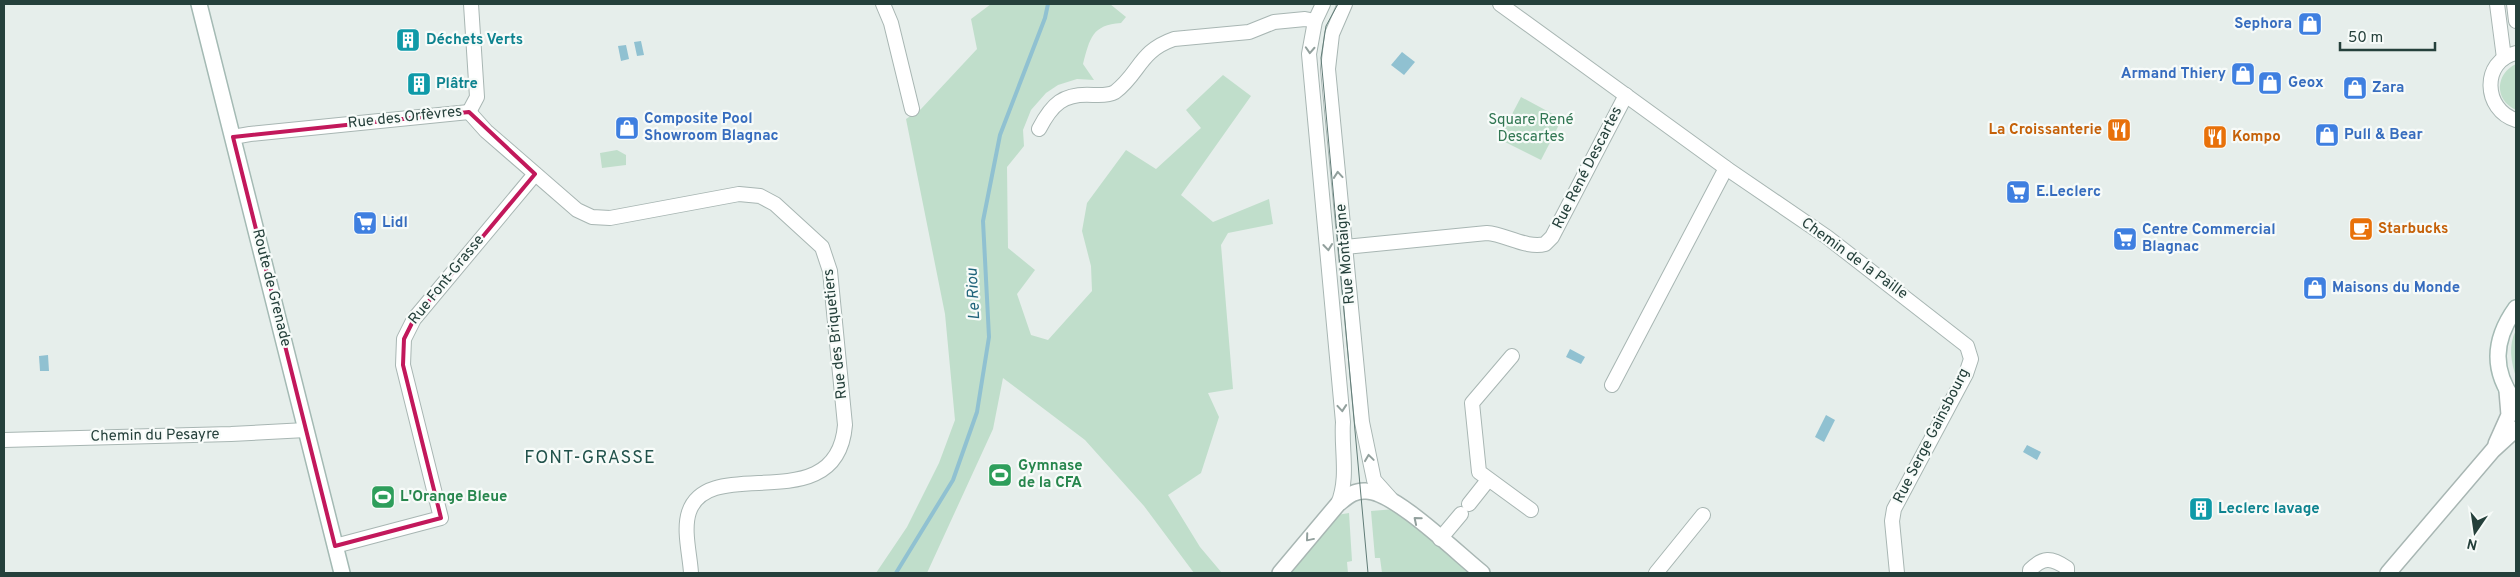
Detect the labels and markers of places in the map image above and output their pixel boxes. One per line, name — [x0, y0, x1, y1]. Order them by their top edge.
shop icon: Sephora — [2297, 11, 2323, 37]
place label: Sephora — [2234, 15, 2292, 34]
building icon: Déchets Verts — [395, 27, 421, 53]
place label: Déchets Verts — [426, 31, 523, 50]
shop icon: Armand Thiery — [2230, 61, 2256, 87]
place label: Armand Thiery — [2121, 65, 2226, 84]
shop icon: Geox — [2257, 70, 2283, 96]
building icon: Plâtre — [406, 71, 432, 97]
place label: Geox — [2288, 74, 2324, 93]
place label: Plâtre — [436, 75, 478, 94]
shop icon: Zara — [2342, 75, 2368, 101]
place label: Zara — [2372, 79, 2404, 98]
place label: Composite Pool Showroom Blagnac — [644, 110, 779, 146]
shop icon: Composite Pool Showroom Blagnac — [614, 115, 640, 141]
restaurant icon: La Croissanterie — [2106, 117, 2132, 143]
place label: La Croissanterie — [1989, 121, 2102, 140]
shop icon: Pull & Bear — [2314, 122, 2340, 148]
restaurant icon: Kompo — [2202, 124, 2228, 150]
place label: Pull & Bear — [2344, 126, 2424, 145]
place label: Kompo — [2232, 128, 2281, 147]
supermarket icon: E.Leclerc — [2005, 179, 2031, 205]
place label: E.Leclerc — [2036, 183, 2101, 202]
supermarket icon: Lidl — [352, 210, 378, 236]
place label: Lidl — [382, 214, 408, 233]
cafe icon: Starbucks — [2348, 216, 2374, 242]
place label: Starbucks — [2378, 220, 2448, 239]
place label: Centre Commercial Blagnac — [2142, 221, 2276, 257]
supermarket icon: Centre Commercial Blagnac — [2112, 226, 2138, 252]
shop icon: Maisons du Monde — [2302, 275, 2328, 301]
place label: Maisons du Monde — [2332, 279, 2460, 298]
place label: Gymnase de la CFA — [1018, 457, 1083, 493]
sports icon: Gymnase de la CFA — [987, 462, 1013, 488]
sports icon: L'Orange Bleue — [370, 484, 396, 510]
place label: L'Orange Bleue — [400, 488, 507, 507]
building icon: Leclerc lavage — [2188, 496, 2214, 522]
place label: Leclerc lavage — [2218, 500, 2320, 519]

